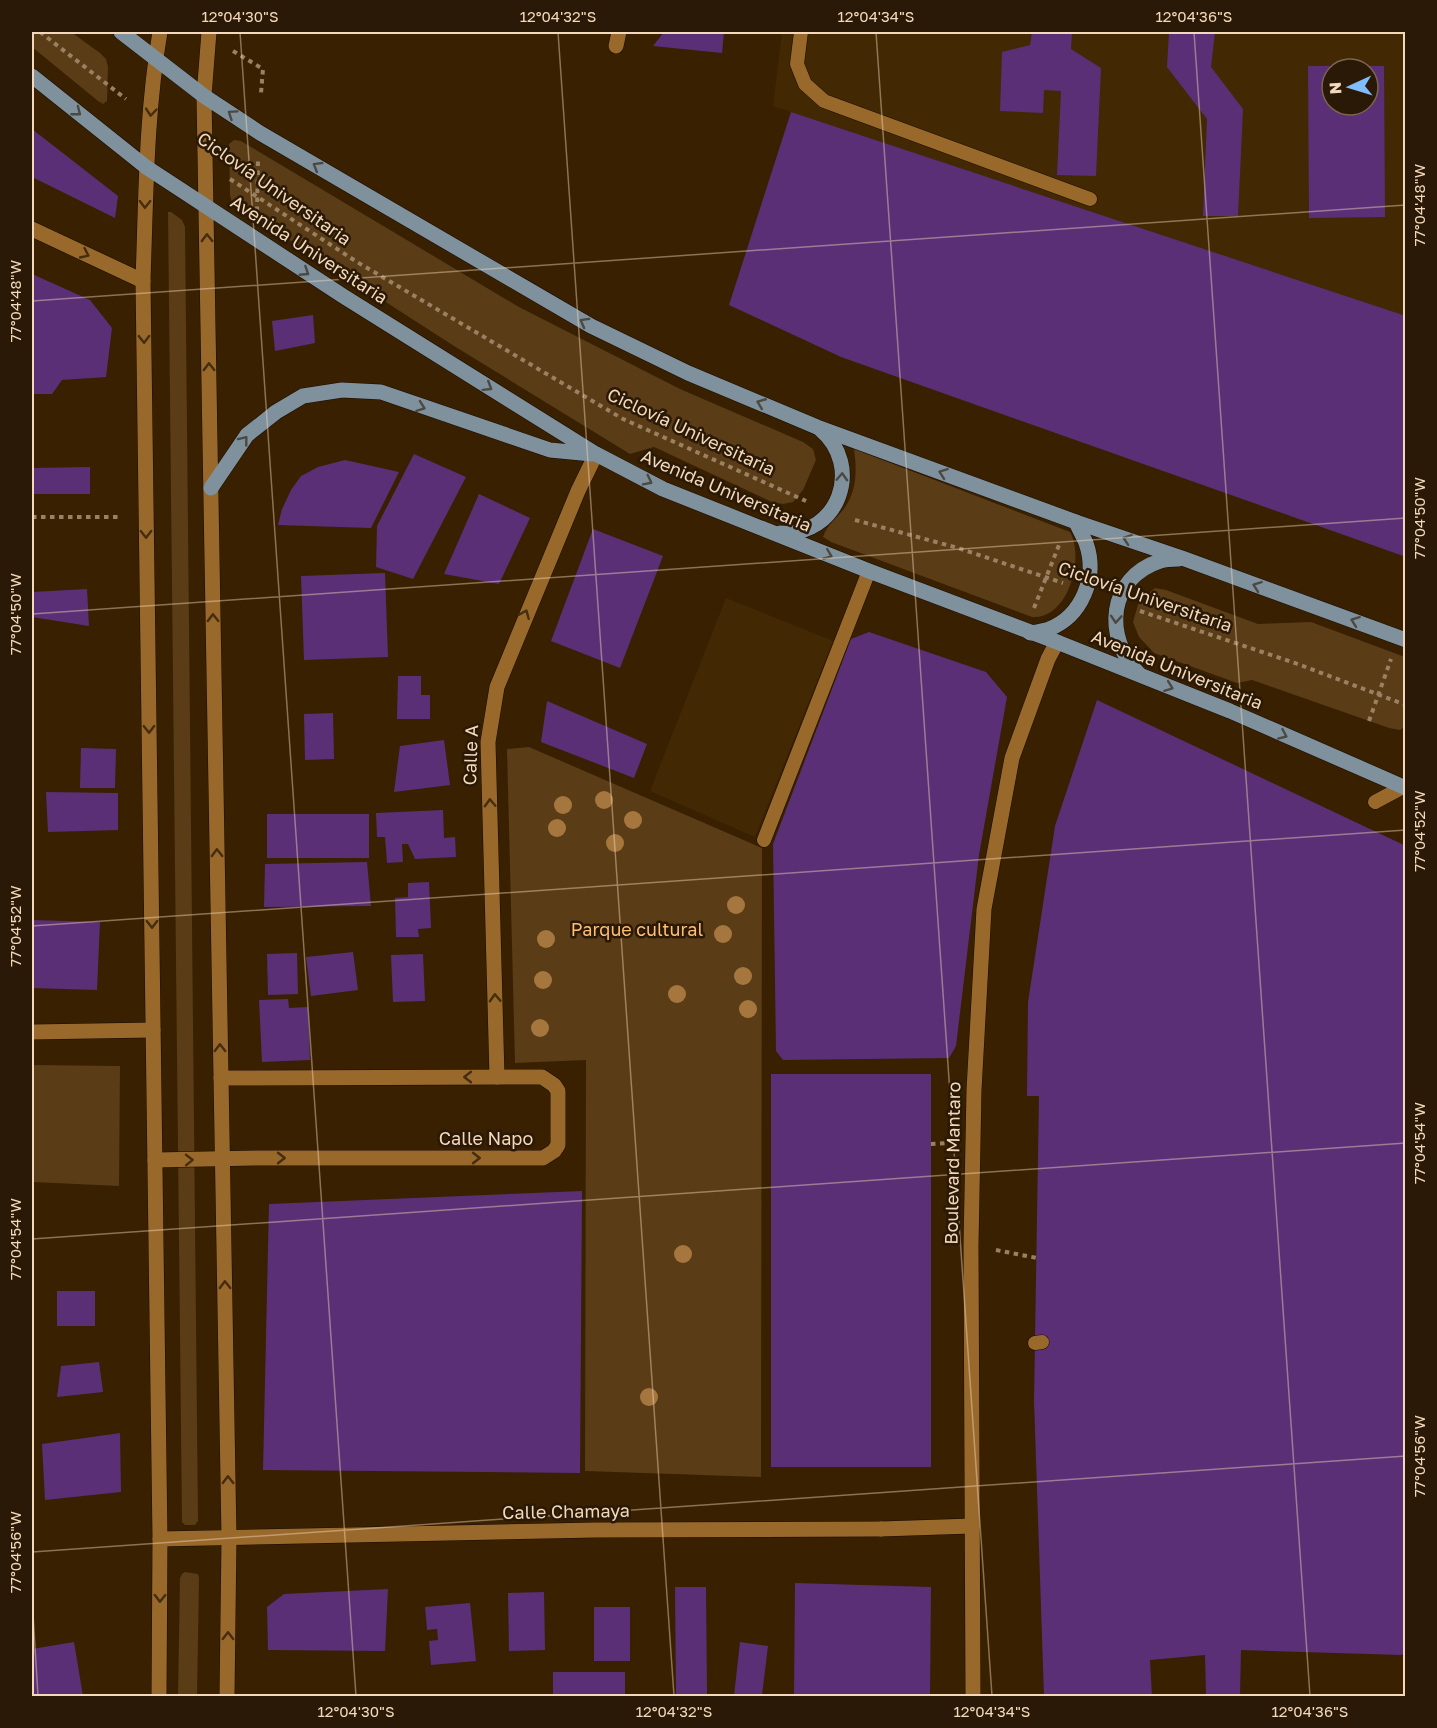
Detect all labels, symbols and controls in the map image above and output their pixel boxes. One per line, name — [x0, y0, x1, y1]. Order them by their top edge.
text: 12°04'30"S — [201, 7, 279, 25]
text: 12°04'32"S — [520, 7, 596, 25]
text: 12°04'34"S — [838, 7, 914, 25]
text: 12°04'36"S — [1156, 7, 1232, 25]
north arrow — [1320, 57, 1380, 117]
text: N — [1325, 81, 1345, 95]
one-way arrow — [71, 105, 82, 116]
one-way arrow — [145, 108, 158, 117]
one-way arrow — [228, 110, 238, 122]
street label: Ciclovía Universitaria — [194, 127, 356, 250]
one-way arrow — [313, 162, 323, 174]
text: 77°04'48"W — [1410, 164, 1428, 246]
street label: Avenida Universitaria — [227, 190, 392, 308]
one-way arrow — [139, 199, 152, 208]
one-way arrow — [201, 233, 213, 242]
one-way arrow — [78, 247, 89, 259]
text: 77°04'48"W — [6, 260, 24, 342]
one-way arrow — [299, 264, 310, 275]
one-way arrow — [580, 318, 590, 329]
one-way arrow — [138, 335, 150, 344]
one-way arrow — [203, 362, 215, 371]
one-way arrow — [482, 379, 492, 391]
street label: Ciclovía Universitaria — [604, 383, 779, 480]
one-way arrow — [756, 398, 767, 410]
one-way arrow — [415, 399, 426, 412]
one-way arrow — [237, 436, 248, 447]
street label: Avenida Universitaria — [638, 444, 815, 536]
one-way arrow — [938, 468, 949, 481]
one-way arrow — [835, 472, 848, 481]
one-way arrow — [642, 474, 652, 485]
text: 77°04'50"W — [1410, 477, 1428, 559]
one-way arrow — [140, 530, 153, 539]
one-way arrow — [1122, 534, 1133, 547]
one-way arrow — [822, 547, 833, 560]
street label: Ciclovía Universitaria — [1055, 556, 1235, 636]
text: 77°04'50"W — [6, 573, 24, 655]
one-way arrow — [1252, 580, 1263, 593]
one-way arrow — [518, 610, 530, 621]
one-way arrow — [207, 613, 219, 622]
one-way arrow — [1110, 615, 1123, 624]
one-way arrow — [1350, 616, 1361, 629]
street label: Avenida Universitaria — [1089, 625, 1266, 714]
one-way arrow — [1164, 680, 1174, 693]
street label: Calle A — [458, 724, 482, 786]
one-way arrow — [143, 725, 155, 734]
one-way arrow — [1277, 728, 1288, 740]
text: 77°04'52"W — [1410, 790, 1428, 872]
one-way arrow — [484, 799, 496, 808]
one-way arrow — [211, 848, 223, 857]
text: 77°04'52"W — [6, 885, 24, 967]
park label: Parque cultural — [571, 918, 703, 940]
one-way arrow — [146, 919, 158, 928]
one-way arrow — [489, 993, 501, 1002]
one-way arrow — [214, 1043, 227, 1052]
one-way arrow — [464, 1071, 473, 1083]
street label: Boulevard Mantaro — [940, 1081, 964, 1245]
text: 77°04'54"W — [1410, 1102, 1428, 1184]
street label: Calle Napo — [439, 1127, 533, 1149]
one-way arrow — [277, 1152, 286, 1164]
one-way arrow — [472, 1152, 481, 1164]
one-way arrow — [184, 1153, 193, 1166]
text: 77°04'54"W — [6, 1198, 24, 1280]
one-way arrow — [218, 1280, 231, 1289]
text: 77°04'56"W — [1410, 1415, 1428, 1497]
one-way arrow — [221, 1475, 234, 1484]
street label: Calle Chamaya — [502, 1499, 630, 1523]
text: 77°04'56"W — [6, 1511, 24, 1593]
one-way arrow — [154, 1593, 166, 1602]
one-way arrow — [221, 1631, 234, 1640]
text: 12°04'30"S — [317, 1702, 395, 1720]
text: 12°04'32"S — [636, 1702, 712, 1720]
text: 12°04'34"S — [954, 1702, 1030, 1720]
text: 12°04'36"S — [1272, 1702, 1348, 1720]

